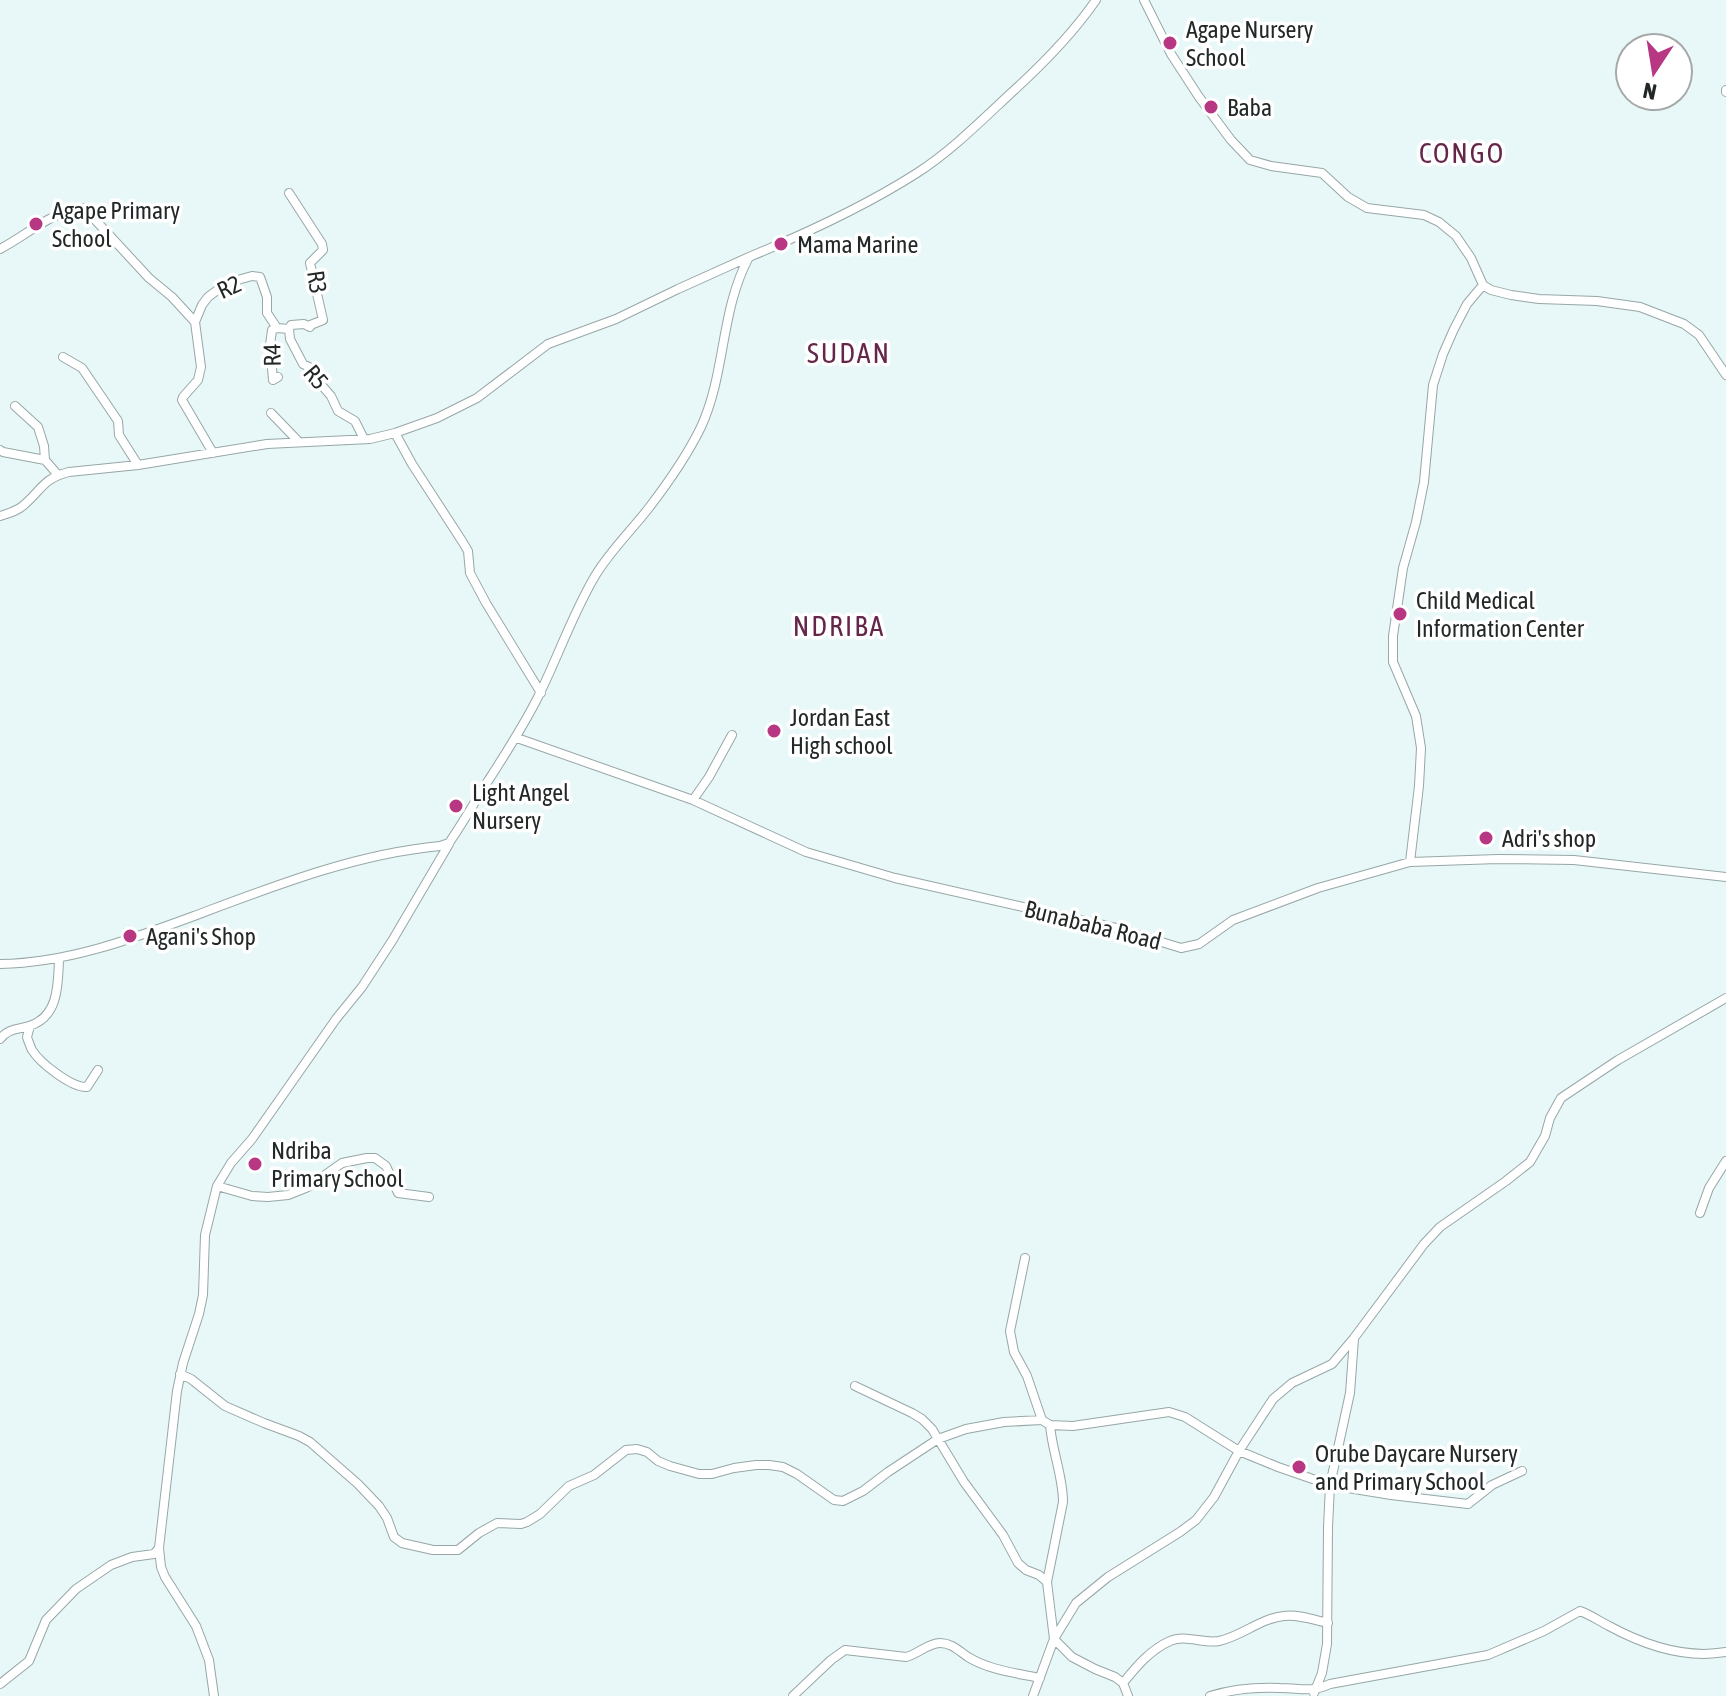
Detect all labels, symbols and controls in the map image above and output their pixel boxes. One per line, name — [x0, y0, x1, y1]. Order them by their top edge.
place label: Agape Nursery School — [1186, 16, 1314, 71]
north arrow — [1614, 32, 1694, 112]
marker: Agape Nursery School — [1161, 34, 1179, 52]
text: N — [1641, 77, 1659, 106]
place label: Baba — [1227, 94, 1272, 121]
marker: Baba — [1202, 98, 1220, 116]
district label: CONGO — [1419, 137, 1505, 169]
place label: Agape Primary School — [52, 197, 180, 252]
marker: Agape Primary School — [27, 215, 45, 233]
place label: Mama Marine — [797, 231, 918, 258]
marker: Mama Marine — [772, 235, 790, 253]
street label: R3 — [302, 269, 332, 295]
street label: R2 — [213, 270, 245, 304]
district label: SUDAN — [807, 337, 891, 369]
street label: R4 — [258, 343, 286, 367]
street label: R5 — [298, 359, 334, 395]
place label: Child Medical Information Center — [1416, 587, 1585, 642]
marker: Child Medical Information Center — [1391, 605, 1409, 623]
district label: NDRIBA — [793, 610, 885, 642]
place label: Jordan East High school — [790, 704, 893, 759]
marker: Jordan East High school — [765, 722, 783, 740]
place label: Light Angel Nursery — [472, 779, 570, 834]
marker: Light Angel Nursery — [447, 797, 465, 815]
place label: Adri's shop — [1502, 825, 1596, 852]
marker: Adri's shop — [1477, 829, 1495, 847]
street label: Bunababa Road — [1022, 895, 1164, 955]
place label: Agani's Shop — [146, 923, 256, 950]
marker: Agani's Shop — [121, 927, 139, 945]
place label: Ndriba Primary School — [271, 1137, 404, 1192]
marker: Ndriba Primary School — [246, 1155, 264, 1173]
place label: Orube Daycare Nursery and Primary School — [1315, 1440, 1518, 1495]
marker: Orube Daycare Nursery and Primary School — [1290, 1458, 1308, 1476]

